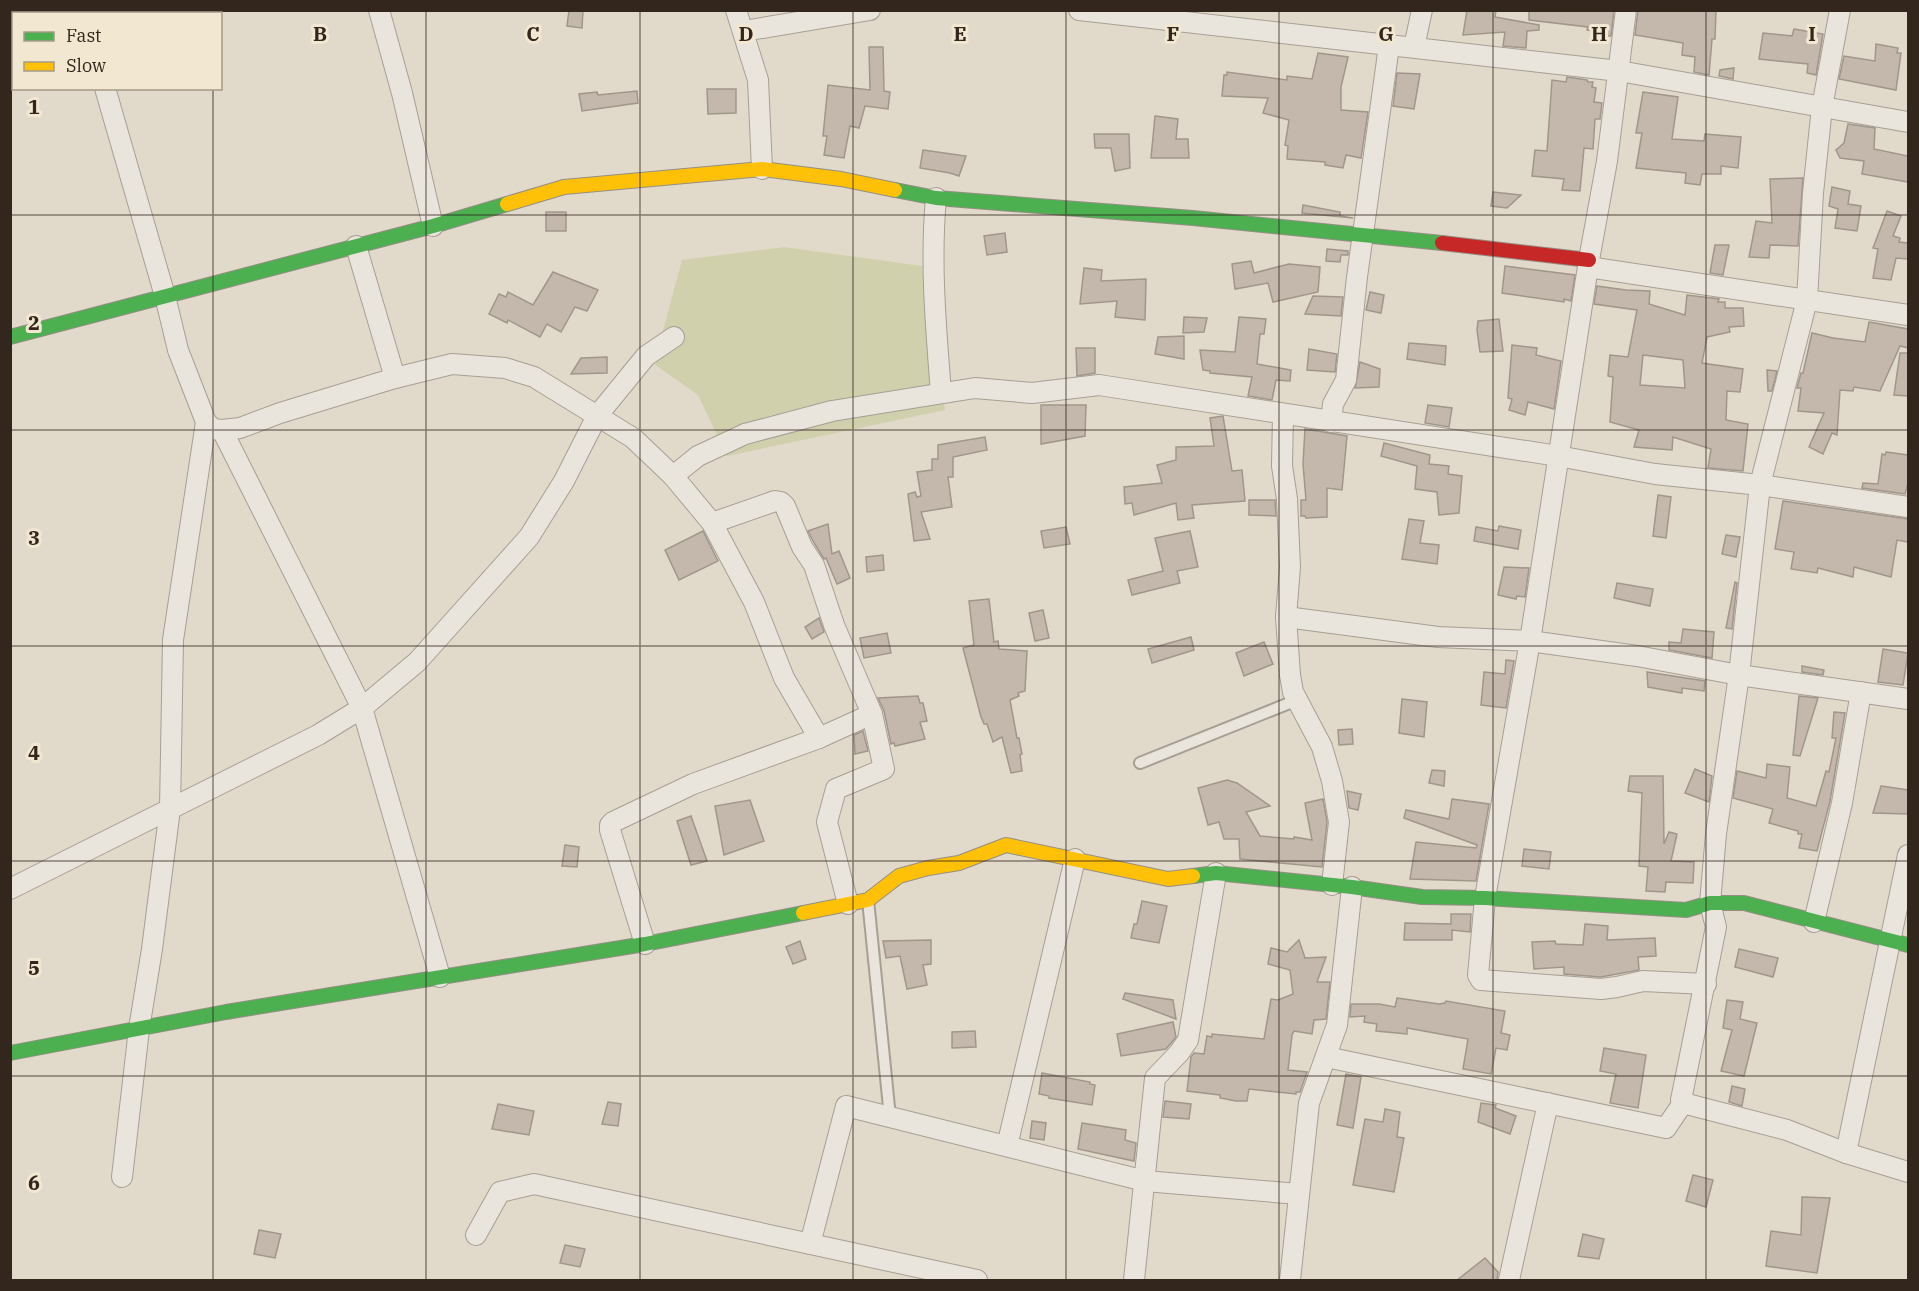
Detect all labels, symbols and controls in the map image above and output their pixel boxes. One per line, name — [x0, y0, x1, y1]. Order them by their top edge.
legend — [12, 12, 222, 90]
text: B — [313, 20, 327, 47]
text: C — [526, 20, 540, 47]
text: D — [738, 20, 754, 47]
text: E — [953, 20, 967, 47]
text: F — [1167, 20, 1179, 47]
text: G — [1378, 20, 1394, 47]
text: H — [1591, 20, 1607, 47]
text: I — [1808, 20, 1816, 47]
text: Fast — [66, 24, 101, 47]
text: Slow — [66, 54, 106, 77]
text: 1 — [28, 93, 40, 120]
text: 2 — [28, 309, 40, 336]
text: 3 — [28, 524, 40, 551]
text: 4 — [28, 739, 40, 766]
text: 5 — [28, 954, 40, 981]
text: 6 — [28, 1169, 40, 1196]

